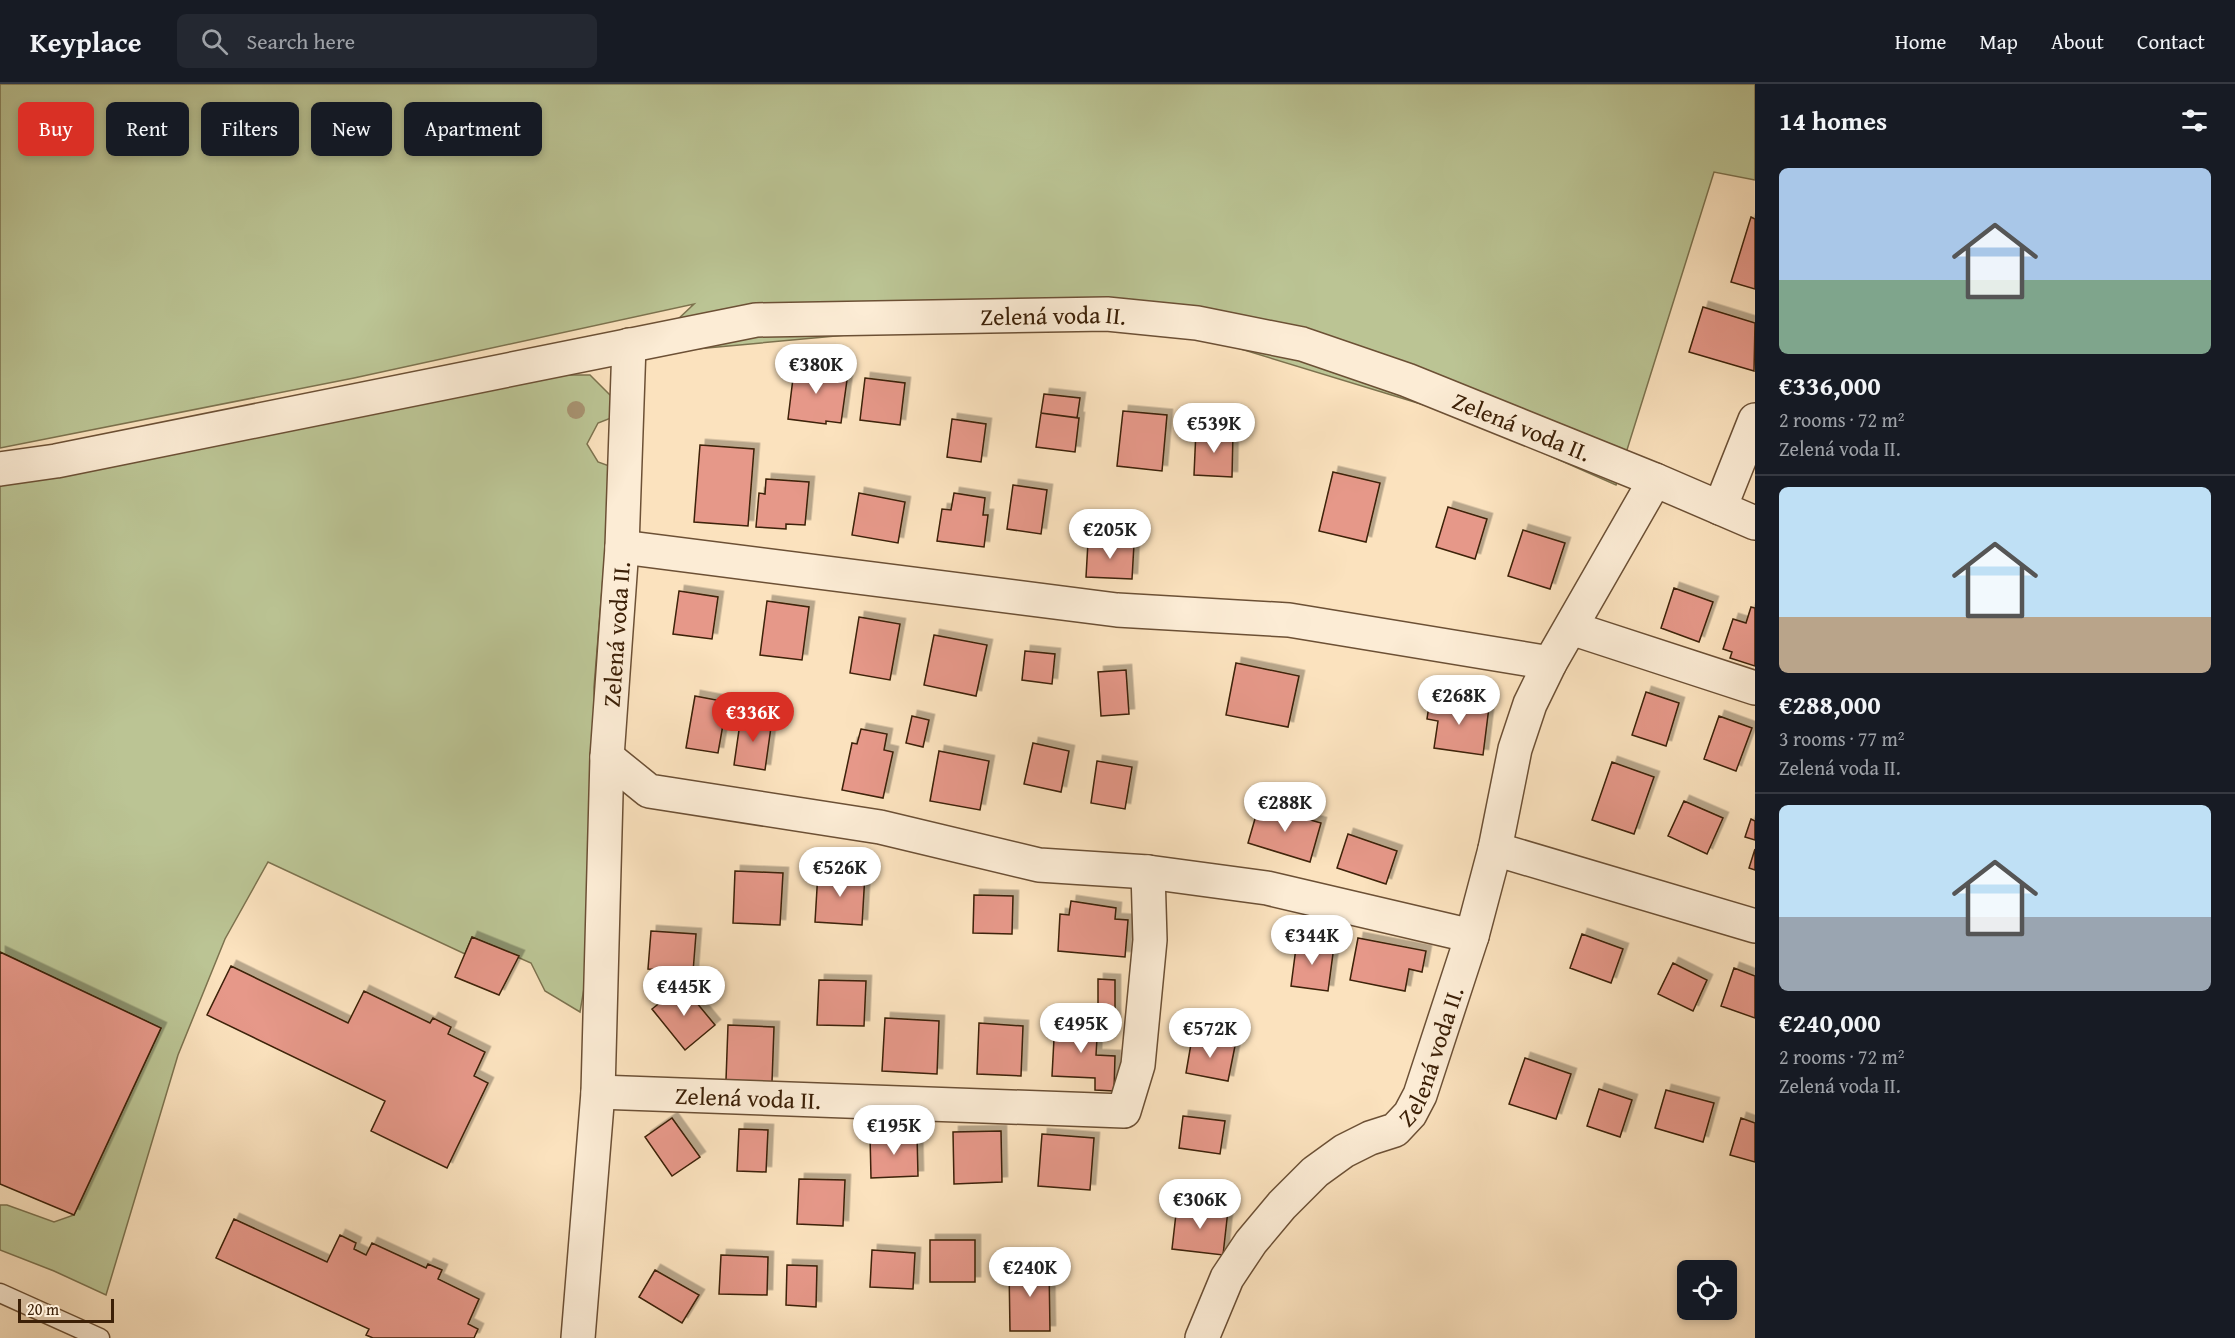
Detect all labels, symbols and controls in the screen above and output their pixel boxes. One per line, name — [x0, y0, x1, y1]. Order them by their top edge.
search box — [177, 14, 597, 68]
text: Keyplace — [30, 21, 141, 62]
icon: search — [198, 25, 231, 58]
text: Search here — [246, 25, 355, 57]
text: Home — [1895, 26, 1946, 57]
text: Map — [1979, 26, 2018, 57]
text: About — [2051, 26, 2104, 57]
text: Contact — [2137, 26, 2205, 57]
text: 14 homes — [1779, 101, 1887, 140]
chip: Buy — [18, 102, 94, 156]
chip: Rent — [106, 102, 189, 156]
chip: Filters — [201, 102, 299, 156]
chip: New — [311, 102, 392, 156]
chip: Apartment — [404, 102, 542, 156]
icon: filters — [2178, 104, 2211, 137]
icon: home — [1941, 207, 2049, 315]
street label: Zelená voda II. — [980, 296, 1128, 334]
pin: €380K — [774, 344, 858, 395]
text: €380K — [789, 349, 843, 378]
text: €336,000 — [1779, 366, 1881, 405]
street label: Zelená voda II. — [1448, 383, 1596, 470]
pin: €539K — [1172, 403, 1256, 454]
text: 2 rooms · 72 m² — [1779, 405, 1905, 434]
text: €539K — [1187, 408, 1241, 437]
text: Zelená voda II. — [1779, 434, 1901, 463]
pin: €205K — [1068, 509, 1152, 560]
text: €205K — [1083, 514, 1137, 543]
icon: home — [1941, 526, 2049, 634]
street label: Zelená voda II. — [593, 560, 638, 708]
pin: €268K — [1417, 675, 1501, 726]
text: €268K — [1432, 680, 1486, 709]
text: €288,000 — [1779, 685, 1881, 724]
pin: €336K — [711, 692, 795, 743]
text: €336K — [726, 697, 780, 726]
text: 3 rooms · 77 m² — [1779, 724, 1905, 753]
text: Zelená voda II. — [1779, 753, 1901, 782]
pin: €288K — [1243, 782, 1327, 833]
text: €288K — [1258, 787, 1312, 816]
icon: home — [1941, 844, 2049, 952]
pin: €526K — [798, 847, 882, 898]
text: €526K — [813, 852, 867, 881]
pin: €344K — [1270, 915, 1354, 966]
text: €344K — [1285, 920, 1339, 949]
pin: €445K — [642, 966, 726, 1017]
text: €445K — [657, 971, 711, 1000]
street label: Zelená voda II. — [1390, 982, 1472, 1134]
pin: €495K — [1039, 1003, 1123, 1054]
text: €240,000 — [1779, 1003, 1881, 1042]
text: €495K — [1054, 1008, 1108, 1037]
pin: €572K — [1168, 1008, 1252, 1059]
text: €572K — [1183, 1013, 1237, 1042]
text: 2 rooms · 72 m² — [1779, 1042, 1905, 1071]
text: Zelená voda II. — [1779, 1071, 1901, 1100]
street label: Zelená voda II. — [674, 1077, 821, 1118]
pin: €195K — [852, 1105, 936, 1156]
text: €195K — [867, 1110, 921, 1139]
pin: €306K — [1158, 1179, 1242, 1230]
text: €306K — [1173, 1184, 1227, 1213]
pin: €240K — [988, 1247, 1072, 1298]
text: €240K — [1003, 1252, 1057, 1281]
map controls — [1677, 1260, 1737, 1320]
button: locate — [1677, 1260, 1737, 1320]
scale bar — [18, 1296, 114, 1324]
text: 20 m — [27, 1297, 59, 1321]

